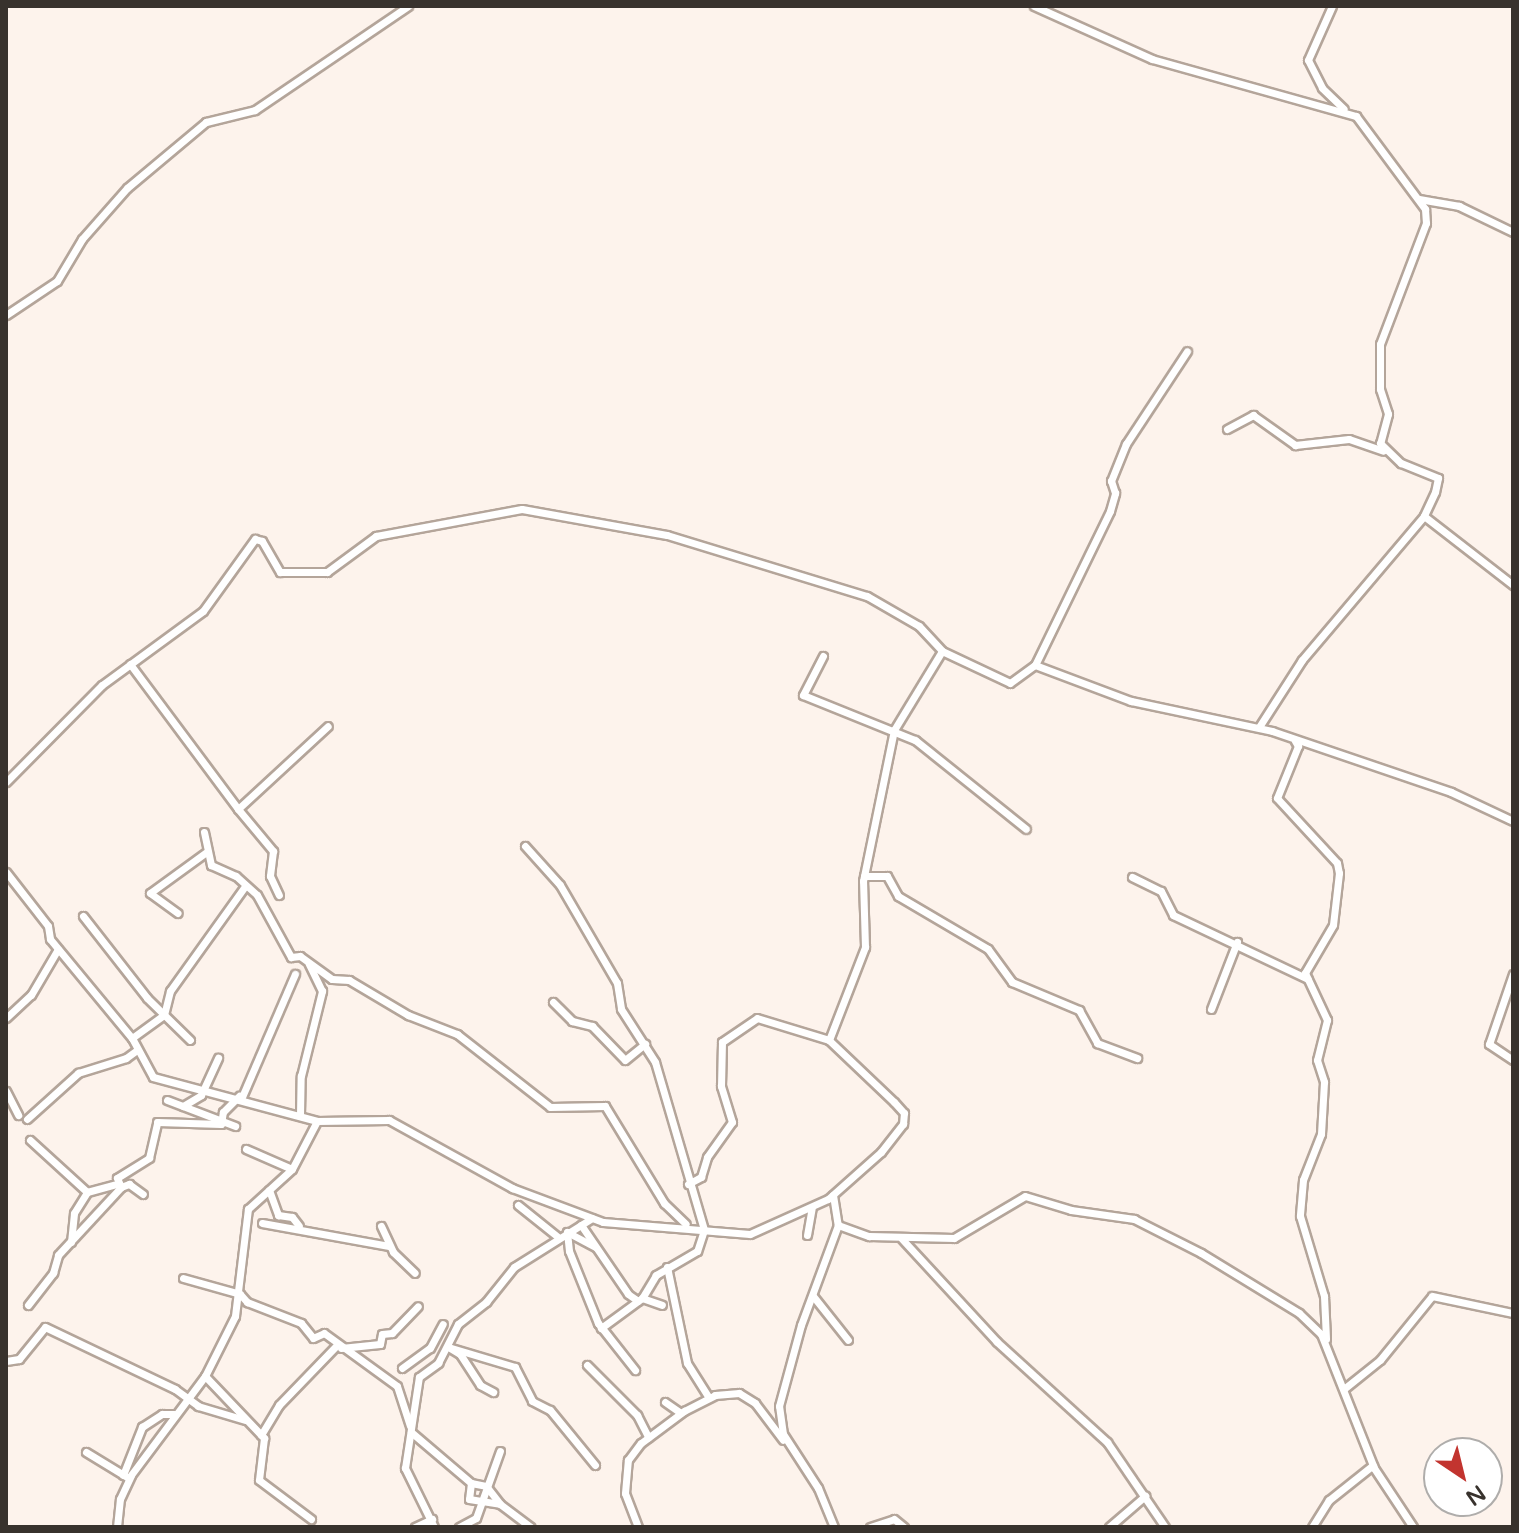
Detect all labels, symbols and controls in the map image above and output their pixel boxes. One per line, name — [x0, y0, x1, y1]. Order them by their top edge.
north arrow — [1423, 1437, 1503, 1517]
text: N — [1461, 1479, 1490, 1511]

